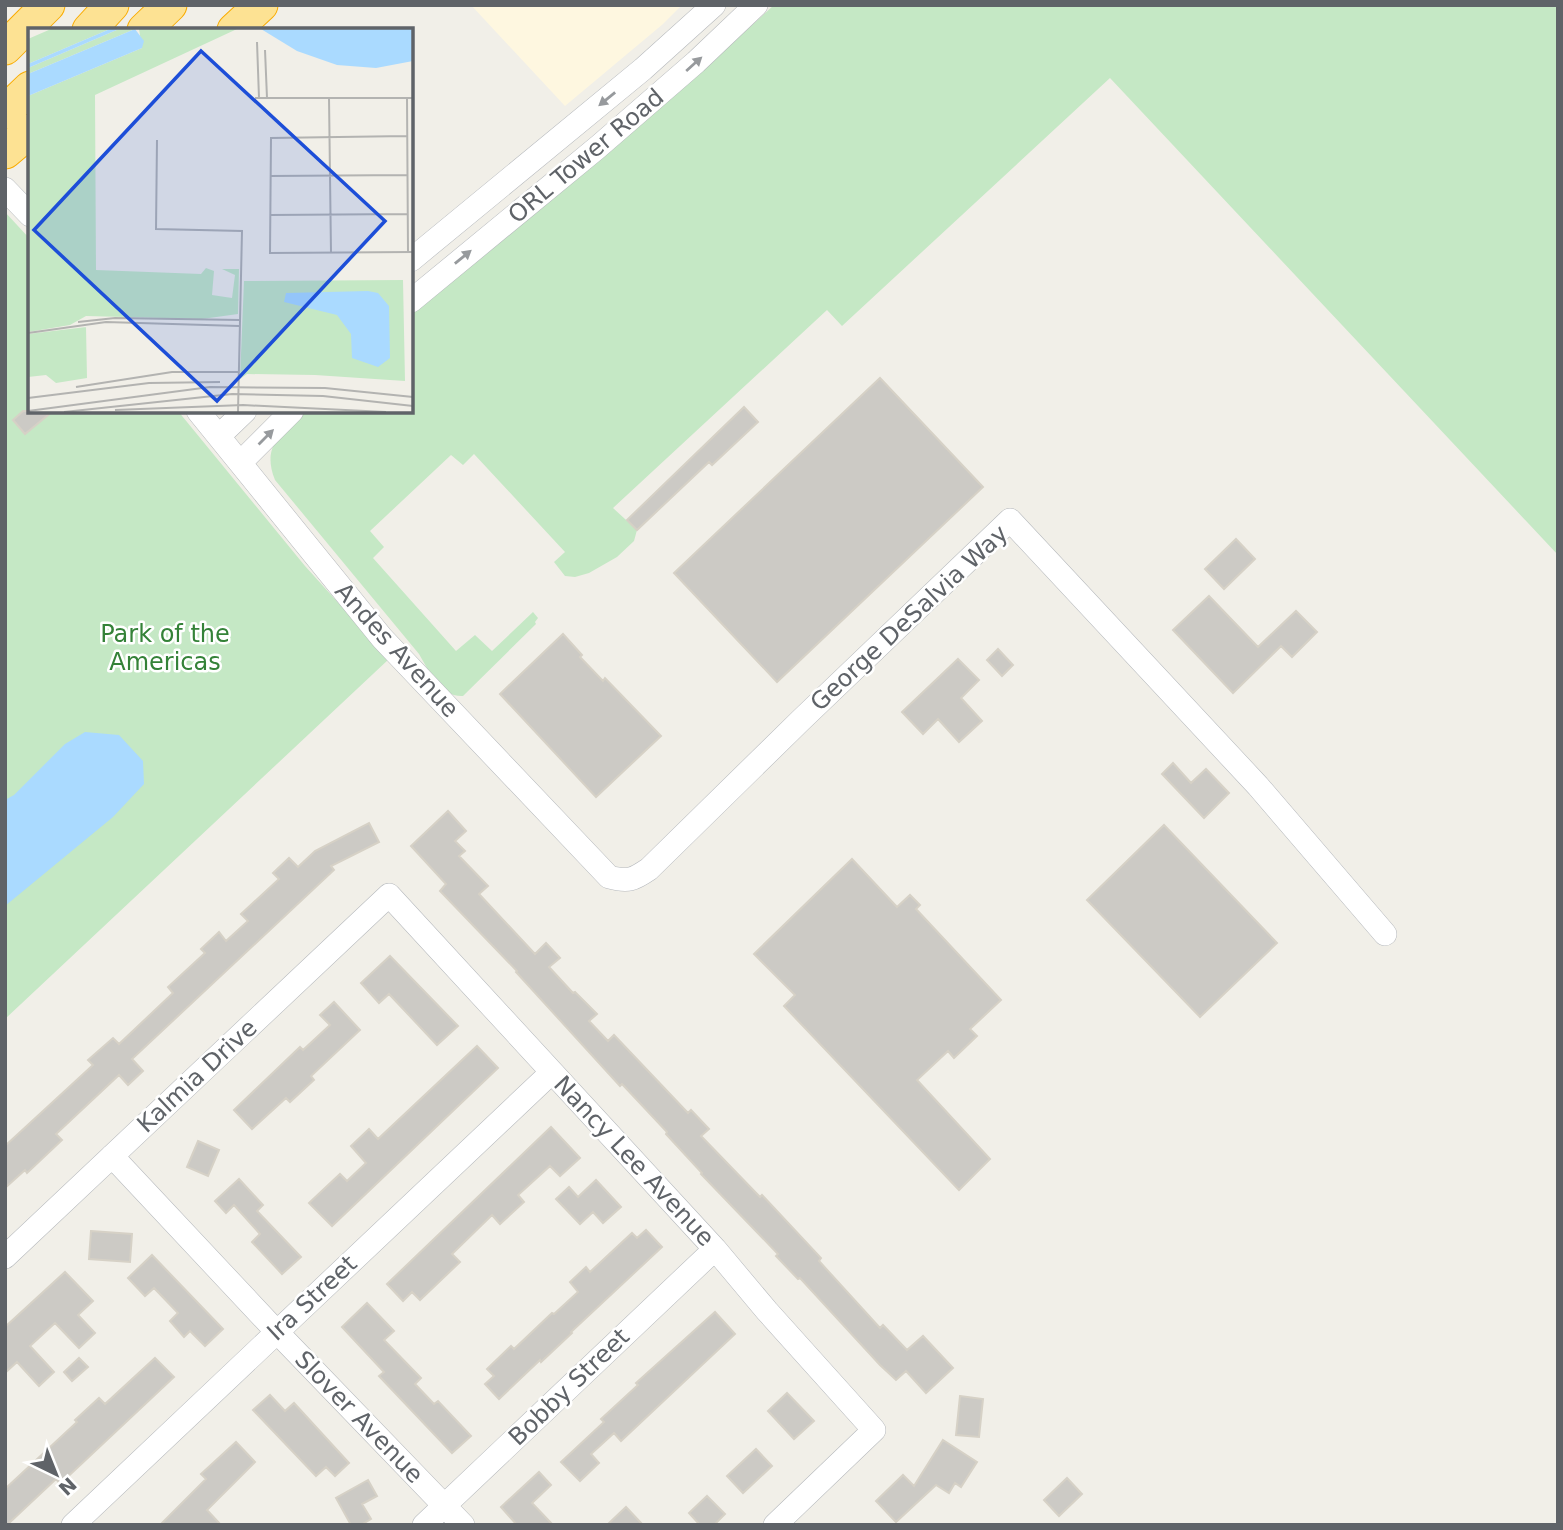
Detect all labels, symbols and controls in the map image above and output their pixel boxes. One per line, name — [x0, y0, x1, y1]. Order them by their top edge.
inset map — [28, 28, 413, 413]
one-way arrow — [685, 56, 702, 72]
street label: ORL Tower Road — [503, 83, 669, 229]
one-way arrow — [599, 91, 616, 106]
one-way arrow — [455, 250, 472, 265]
one-way arrow — [258, 429, 274, 446]
street label: George DeSalvia Way — [805, 519, 1013, 717]
street label: Andes Avenue — [329, 577, 465, 723]
park label: Park of the Americas — [100, 620, 230, 676]
street label: Kalmia Drive — [131, 1014, 263, 1138]
street label: Nancy Lee Avenue — [548, 1070, 720, 1252]
street label: Ira Street — [261, 1249, 363, 1347]
street label: Bobby Street — [503, 1323, 635, 1451]
street label: Slover Avenue — [289, 1345, 429, 1489]
north arrow — [21, 1439, 91, 1509]
text: N — [54, 1473, 81, 1500]

